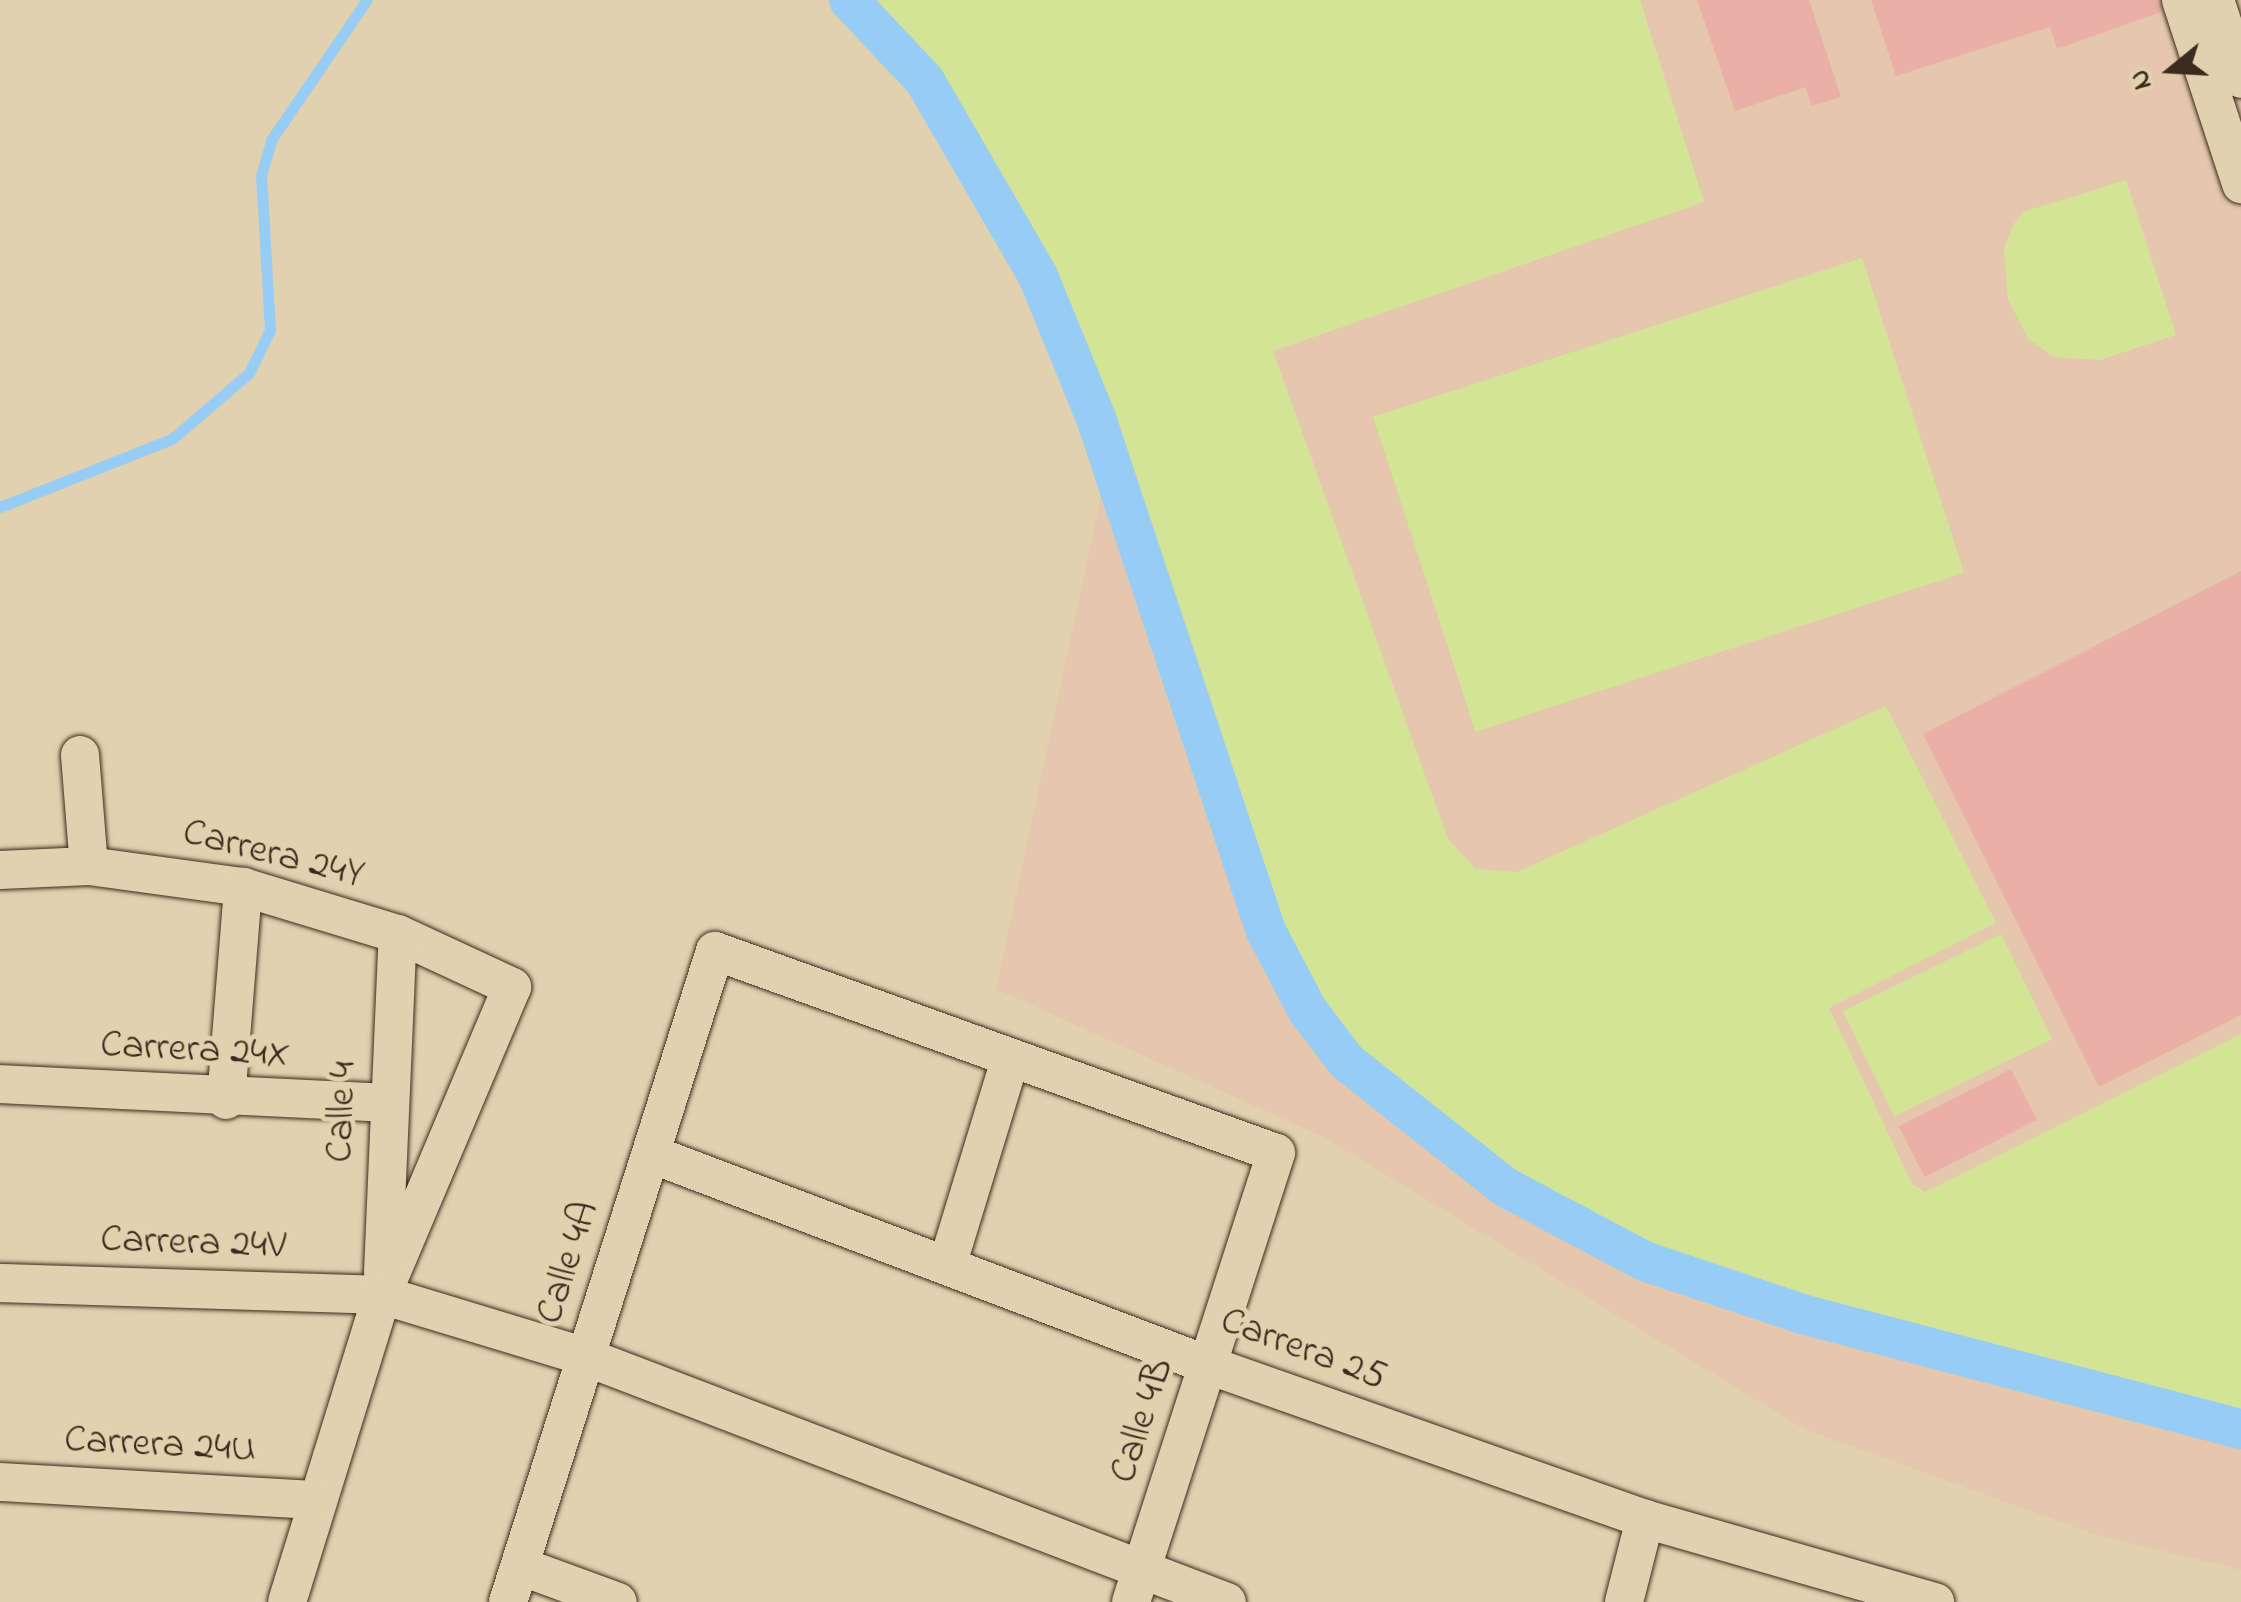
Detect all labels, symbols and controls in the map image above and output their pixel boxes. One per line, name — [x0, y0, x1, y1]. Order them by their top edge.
north arrow — [2121, 20, 2221, 120]
text: N — [2120, 64, 2164, 95]
street label: Carrera 24Y — [177, 809, 369, 901]
street label: Carrera 24X — [99, 1022, 291, 1080]
street label: Calle 4 — [317, 1060, 369, 1164]
street label: Calle 4A — [527, 1196, 611, 1330]
street label: Carrera 24V — [99, 1217, 287, 1271]
street label: Carrera 25 — [1213, 1298, 1393, 1402]
street label: Calle 4B — [1100, 1353, 1186, 1489]
street label: Carrera 24U — [63, 1417, 257, 1475]

